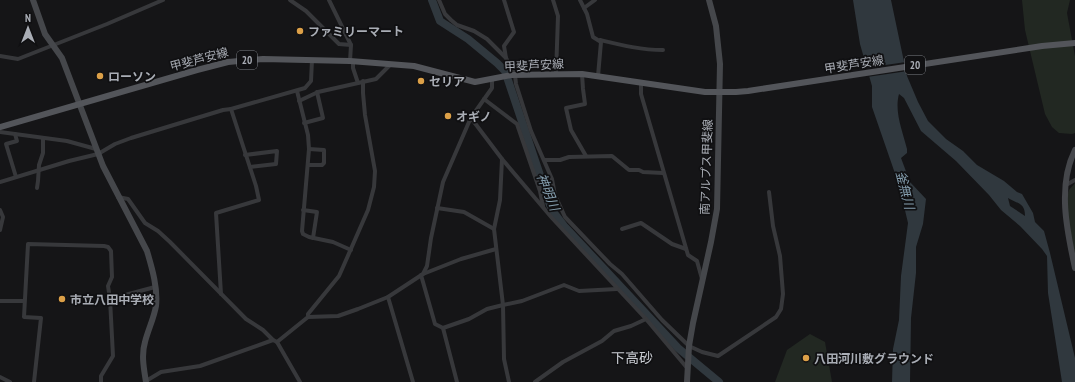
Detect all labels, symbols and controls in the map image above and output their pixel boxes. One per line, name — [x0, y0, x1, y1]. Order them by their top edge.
north arrow — [8, 8, 48, 48]
text: N — [25, 11, 31, 25]
place label: ファミリーマート — [308, 24, 404, 39]
marker: ファミリーマート — [295, 26, 305, 36]
street label: 甲斐芦安線 — [168, 44, 230, 74]
road number: 20 — [237, 51, 257, 69]
street label: 甲斐芦安線 — [823, 52, 885, 76]
street label: 甲斐芦安線 — [504, 56, 564, 74]
road number: 20 — [905, 56, 925, 74]
place label: ローソン — [108, 69, 156, 84]
marker: ローソン — [95, 71, 105, 81]
place label: セリア — [429, 74, 465, 89]
marker: セリア — [416, 76, 426, 86]
place label: オギノ — [456, 109, 492, 124]
marker: オギノ — [443, 111, 453, 121]
street label: 南アルプス甲斐線 — [697, 119, 715, 215]
water label: 釜無川 — [892, 169, 918, 213]
water label: 神明川 — [533, 171, 564, 215]
place label: 市立八田中学校 — [70, 292, 154, 307]
marker: 市立八田中学校 — [57, 294, 67, 304]
district label: 下高砂 — [611, 349, 653, 367]
place label: 八田河川敷グラウンド — [814, 351, 934, 366]
marker: 八田河川敷グラウンド — [801, 353, 811, 363]

